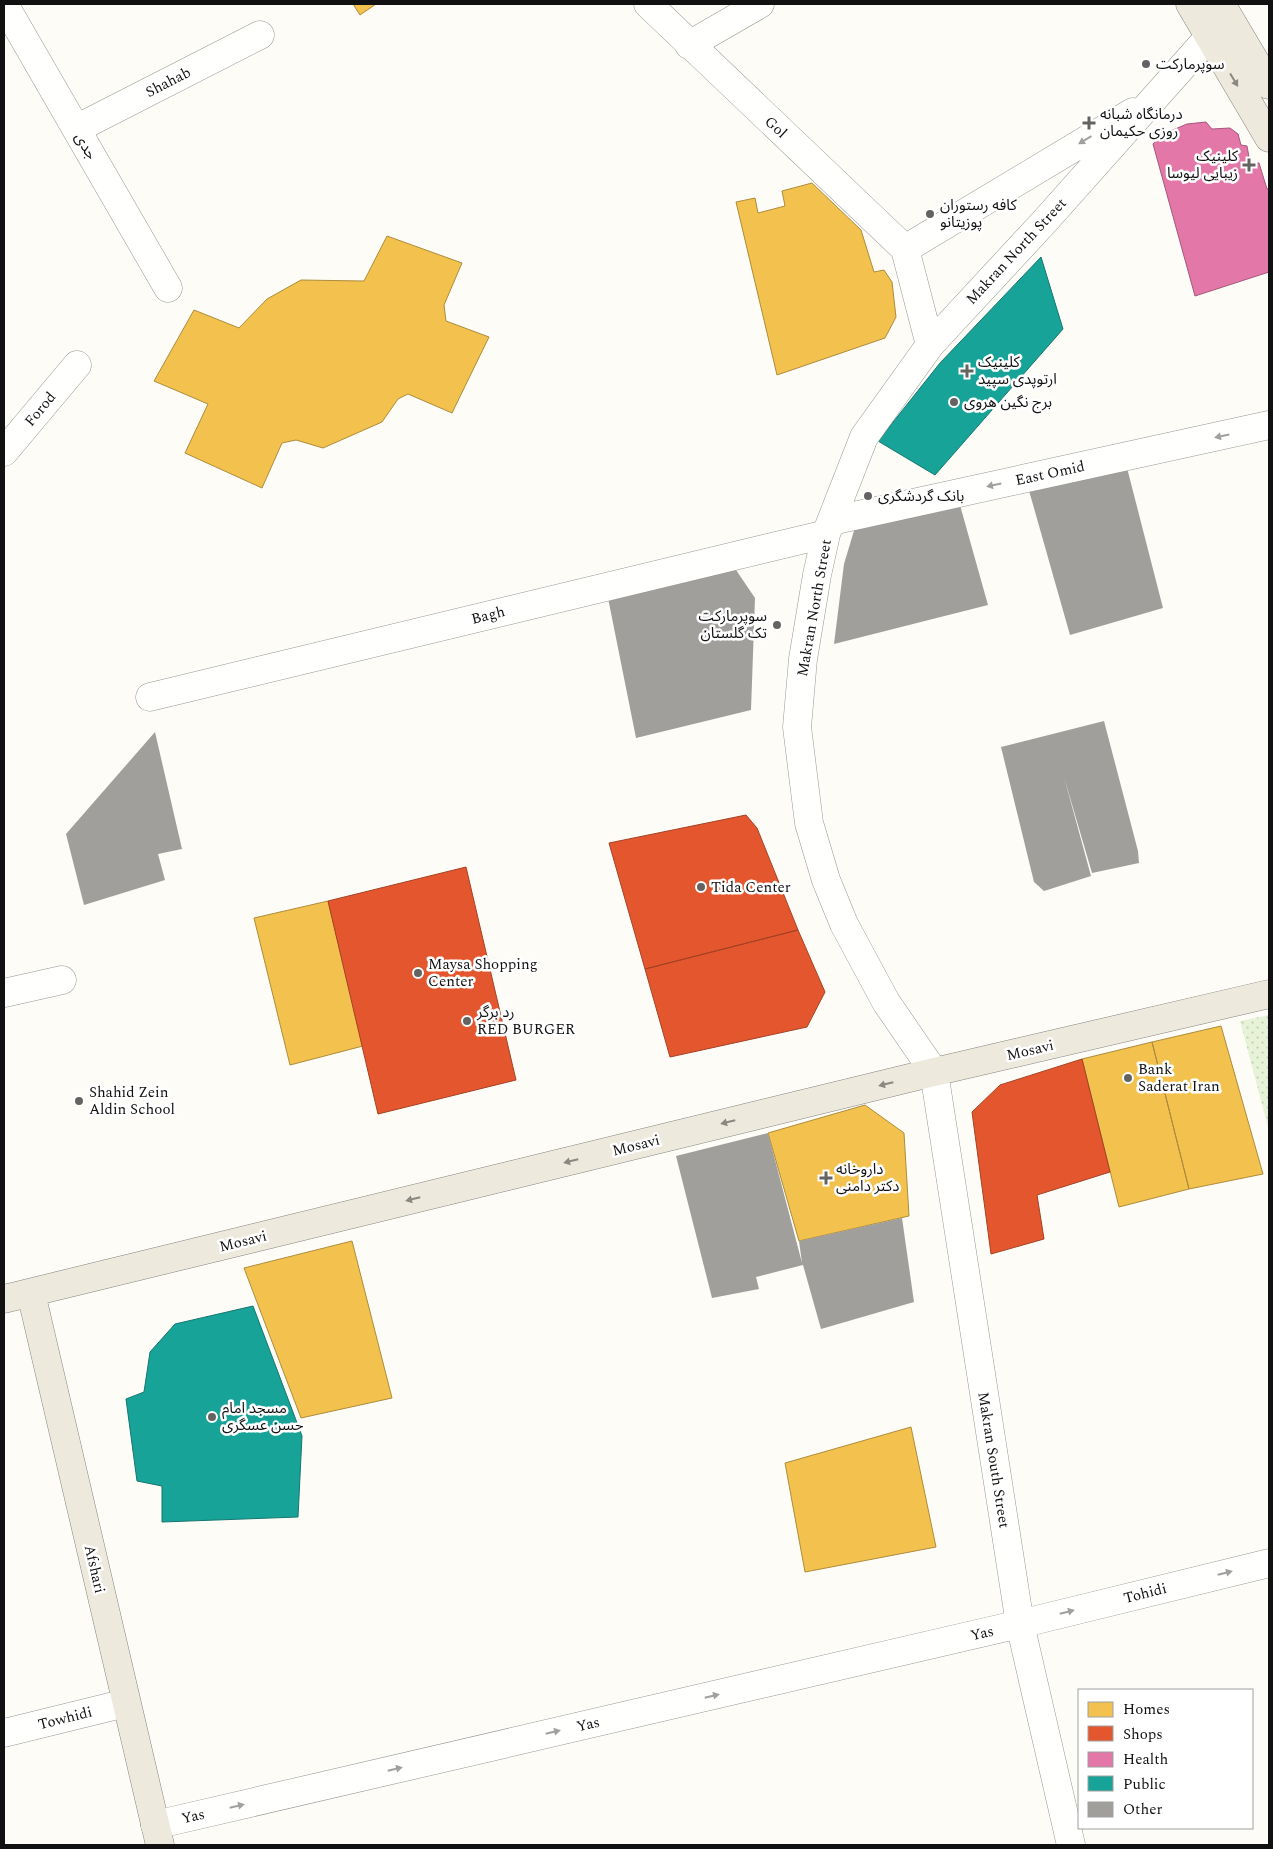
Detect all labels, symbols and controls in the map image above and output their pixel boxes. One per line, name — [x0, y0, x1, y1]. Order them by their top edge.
place label: سوپرمارکت — [1156, 53, 1225, 76]
marker: سوپرمارکت — [1140, 58, 1152, 70]
street label: Shahab — [142, 61, 195, 104]
one-way arrow — [1229, 73, 1238, 86]
place label: درمانگاه شبانه روزی حکیمان — [1100, 103, 1183, 143]
street label: Gol — [759, 111, 792, 144]
marker: درمانگاه شبانه روزی حکیمان — [1082, 116, 1096, 130]
street label: جدی — [69, 128, 103, 164]
one-way arrow — [1079, 136, 1092, 145]
place label: کلینیک زیبایی لیوسا — [1167, 145, 1239, 185]
marker: کلینیک زیبایی لیوسا — [1242, 158, 1256, 172]
street label: Makran North Street — [961, 193, 1072, 310]
place label: کافه رستوران پوزیتانو — [940, 194, 1018, 234]
marker: کافه رستوران پوزیتانو — [924, 208, 936, 220]
place label: کلینیک ارتوپدی سپید — [978, 351, 1057, 391]
marker: کلینیک ارتوپدی سپید — [960, 364, 974, 378]
street label: Forod — [19, 387, 62, 432]
place label: برج نگین هروی — [964, 391, 1052, 414]
marker: برج نگین هروی — [948, 396, 960, 408]
one-way arrow — [1213, 432, 1229, 440]
street label: East Omid — [1013, 455, 1087, 492]
one-way arrow — [987, 481, 1002, 489]
place label: بانک گردشگری — [878, 485, 964, 508]
marker: بانک گردشگری — [862, 490, 874, 502]
street label: Makran North Street — [791, 538, 838, 679]
street label: Bagh — [469, 600, 508, 631]
place label: سوپرمارکت تک گلستان — [699, 605, 767, 645]
marker: سوپرمارکت تک گلستان — [771, 619, 783, 631]
place label: Tida Center — [711, 876, 791, 899]
marker: Tida Center — [695, 881, 707, 893]
place label: Maysa Shopping Center — [428, 953, 538, 993]
marker: Maysa Shopping Center — [412, 967, 424, 979]
place label: رد برگر RED BURGER — [476, 1001, 575, 1041]
marker: رد برگر RED BURGER — [461, 1015, 473, 1027]
street label: Mosavi — [1004, 1034, 1056, 1067]
place label: Bank Saderat Iran — [1138, 1058, 1220, 1098]
marker: Bank Saderat Iran — [1122, 1072, 1134, 1084]
one-way arrow — [879, 1080, 894, 1088]
place label: Shahid Zein Aldin School — [89, 1081, 175, 1121]
marker: Shahid Zein Aldin School — [73, 1095, 85, 1107]
one-way arrow — [721, 1118, 736, 1126]
street label: Mosavi — [610, 1128, 662, 1162]
one-way arrow — [563, 1157, 578, 1165]
place label: داروخانه دکتر دامنی — [836, 1158, 899, 1198]
marker: داروخانه دکتر دامنی — [820, 1172, 832, 1184]
one-way arrow — [405, 1195, 420, 1203]
street label: Mosavi — [217, 1224, 269, 1258]
street label: Makran South Street — [971, 1390, 1016, 1530]
place label: مسجد امام حسن عسگری — [222, 1397, 304, 1437]
marker: مسجد امام حسن عسگری — [206, 1411, 218, 1423]
street label: Afshari — [78, 1543, 111, 1596]
one-way arrow — [1218, 1569, 1233, 1577]
street label: Tohidi — [1121, 1577, 1169, 1610]
one-way arrow — [1060, 1608, 1075, 1616]
street label: Yas — [968, 1620, 996, 1647]
legend — [1078, 1689, 1253, 1829]
one-way arrow — [704, 1691, 720, 1699]
text: Homes — [1123, 1698, 1170, 1721]
street label: Towhidi — [36, 1701, 95, 1736]
street label: Yas — [574, 1711, 602, 1738]
text: Shops — [1123, 1723, 1163, 1746]
one-way arrow — [546, 1728, 561, 1736]
text: Health — [1123, 1748, 1168, 1771]
one-way arrow — [388, 1765, 403, 1773]
text: Public — [1123, 1773, 1166, 1796]
text: Other — [1123, 1798, 1162, 1821]
one-way arrow — [229, 1802, 244, 1810]
street label: Yas — [179, 1803, 207, 1830]

